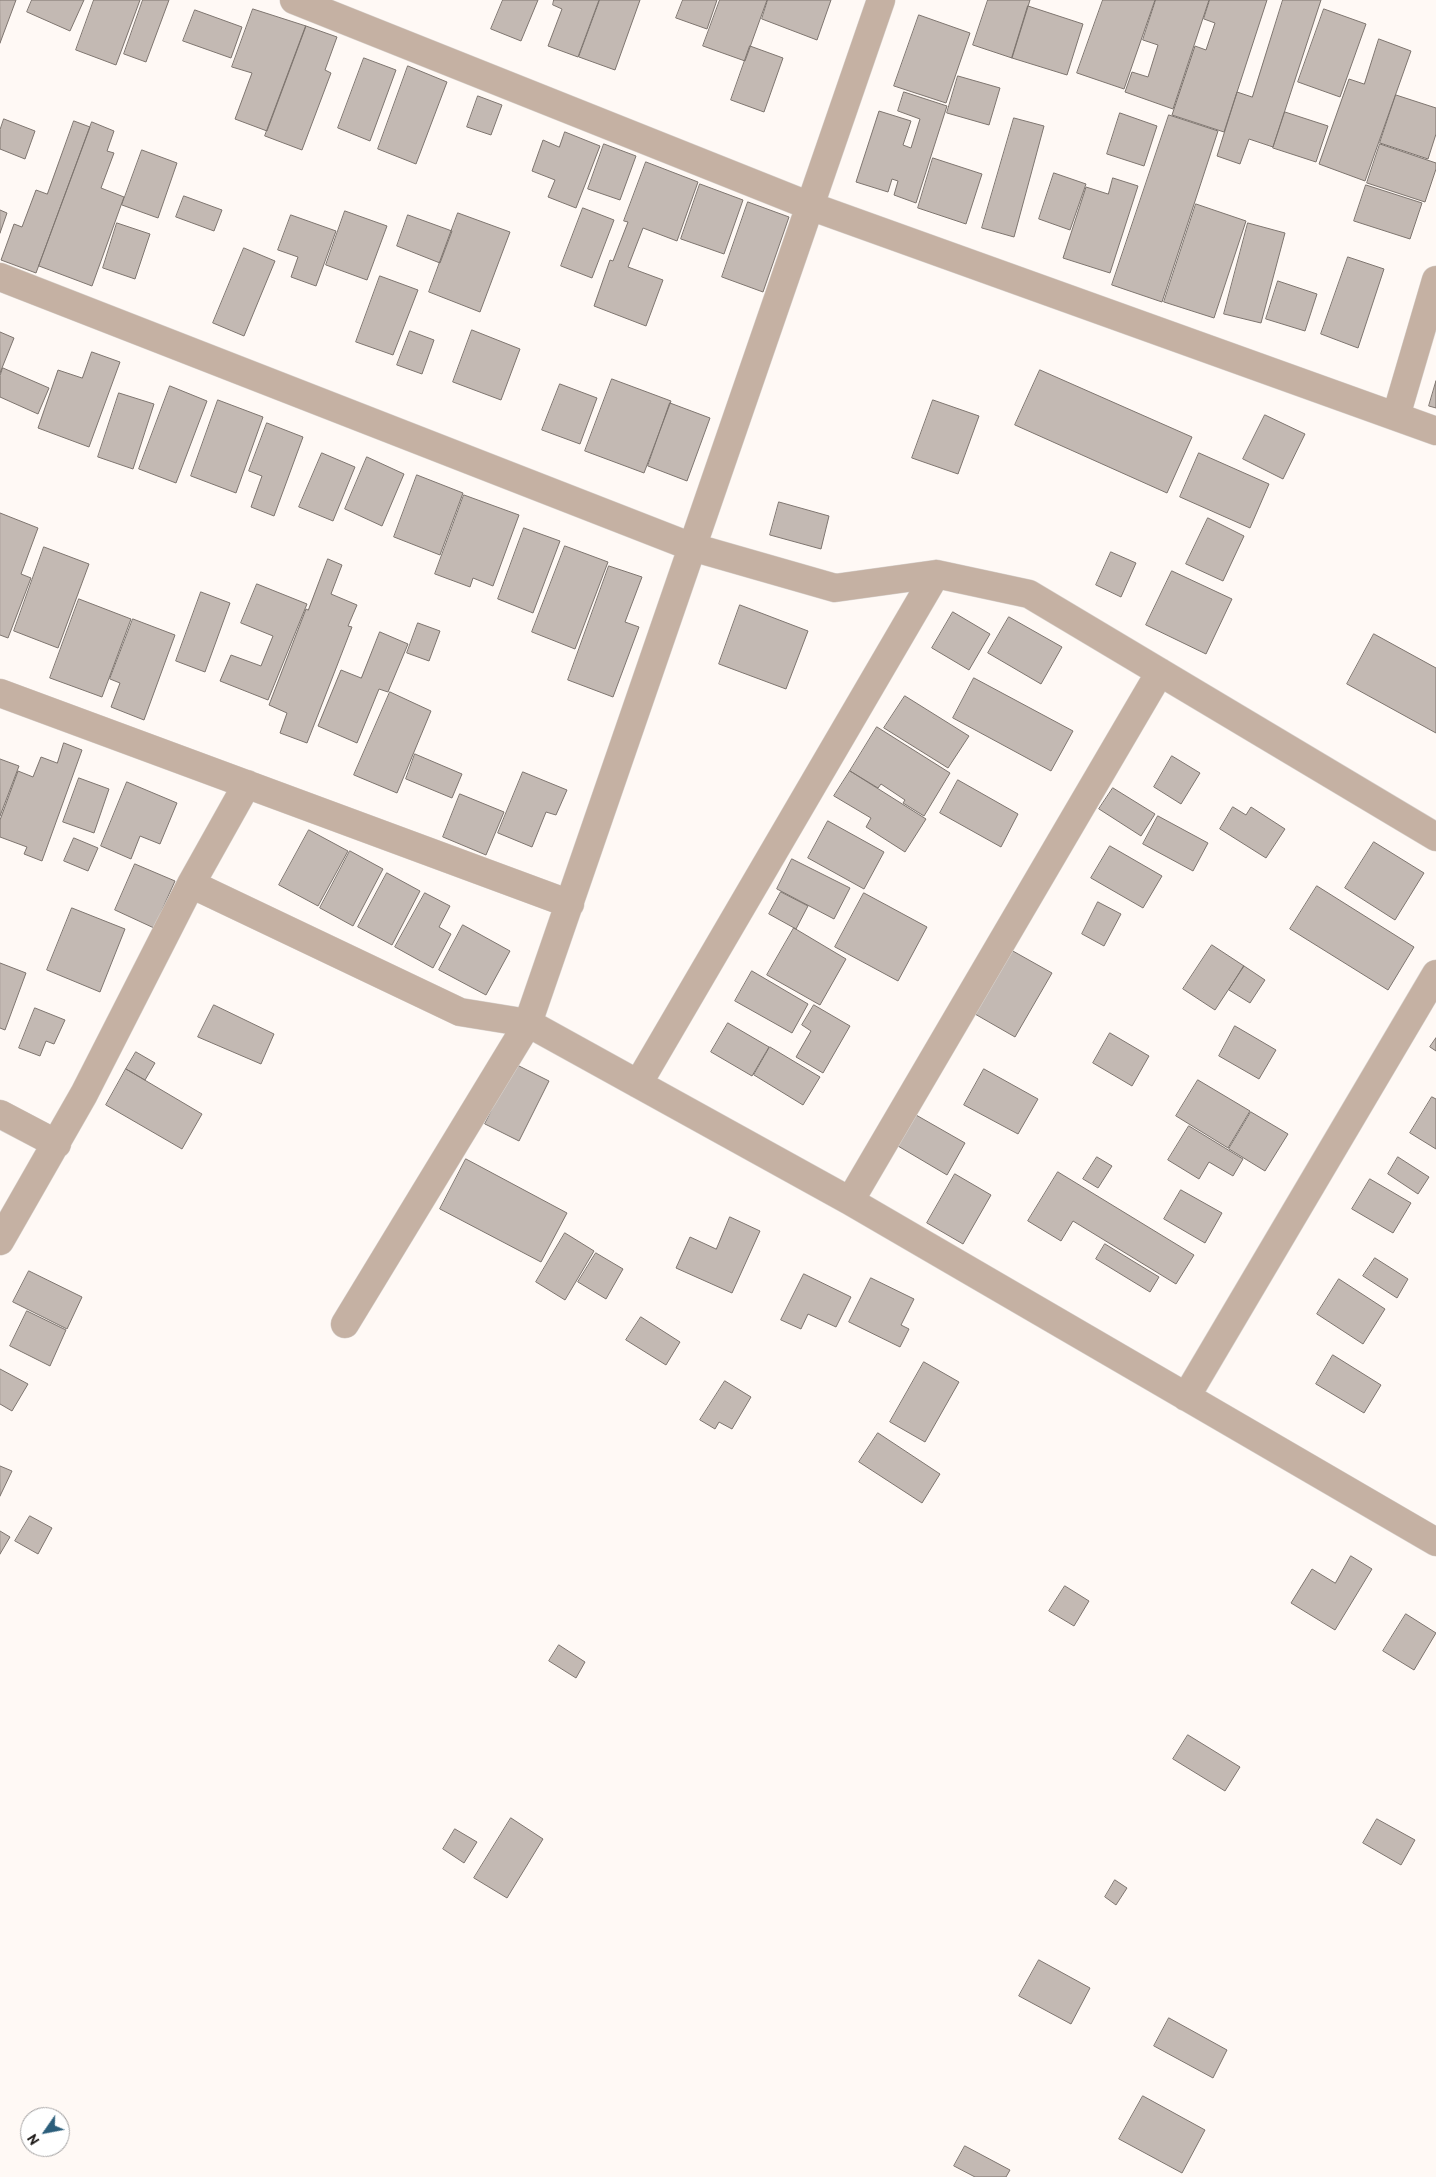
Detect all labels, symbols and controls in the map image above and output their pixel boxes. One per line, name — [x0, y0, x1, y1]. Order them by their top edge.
north arrow — [20, 2107, 70, 2157]
text: N — [23, 2131, 43, 2148]

